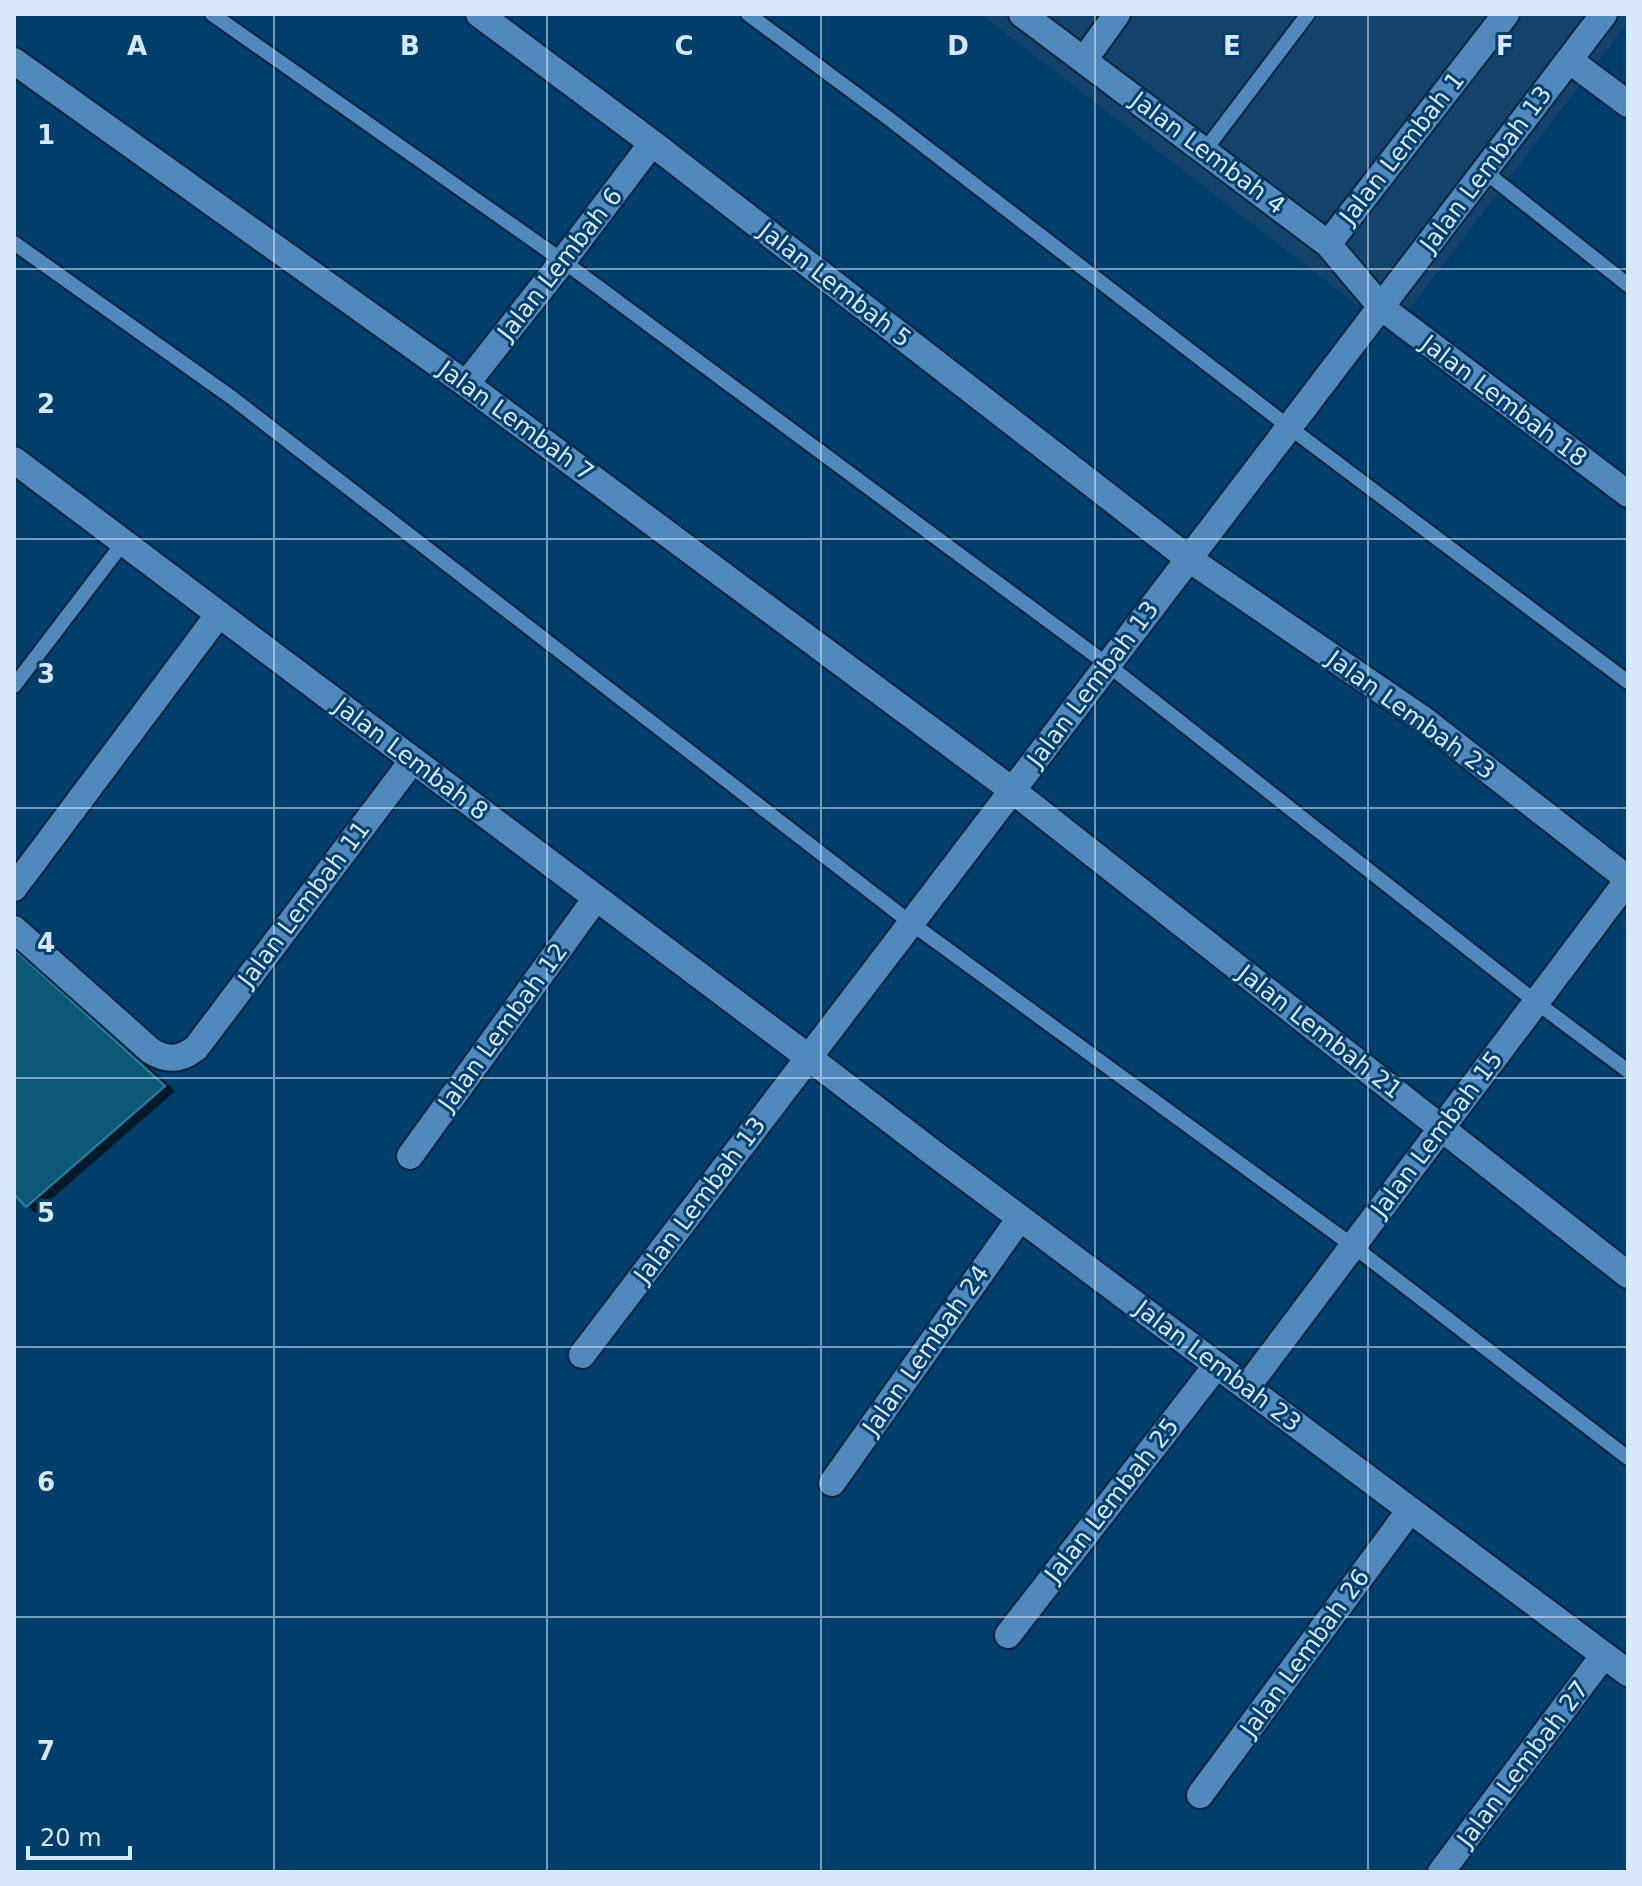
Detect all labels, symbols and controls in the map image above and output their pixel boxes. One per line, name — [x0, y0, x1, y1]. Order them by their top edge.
text: A — [127, 31, 147, 61]
text: B — [400, 31, 420, 61]
text: C — [674, 31, 694, 61]
text: D — [947, 31, 969, 61]
text: E — [1223, 31, 1241, 61]
text: F — [1496, 31, 1514, 61]
street label: Jalan Lembah 1 — [1333, 66, 1470, 231]
street label: Jalan Lembah 13 — [1413, 81, 1557, 259]
street label: Jalan Lembah 4 — [1124, 85, 1290, 220]
text: 1 — [37, 120, 55, 150]
street label: Jalan Lembah 6 — [491, 182, 628, 347]
street label: Jalan Lembah 5 — [752, 216, 917, 353]
street label: Jalan Lembah 18 — [1414, 328, 1592, 472]
street label: Jalan Lembah 7 — [431, 354, 599, 487]
text: 2 — [37, 389, 55, 419]
street label: Jalan Lembah 13 — [1020, 596, 1164, 774]
street label: Jalan Lembah 23 — [1320, 644, 1500, 785]
text: 3 — [37, 659, 55, 689]
street label: Jalan Lembah 8 — [327, 691, 493, 826]
street label: Jalan Lembah 11 — [231, 816, 375, 994]
text: 4 — [37, 928, 55, 958]
street label: Jalan Lembah 12 — [432, 938, 573, 1118]
street label: Jalan Lembah 21 — [1231, 958, 1408, 1105]
street label: Jalan Lembah 15 — [1364, 1046, 1508, 1224]
street label: Jalan Lembah 13 — [627, 1112, 771, 1290]
text: 5 — [37, 1198, 55, 1228]
street label: Jalan Lembah 24 — [856, 1260, 995, 1442]
street label: Jalan Lembah 23 — [1128, 1293, 1306, 1437]
street label: Jalan Lembah 25 — [1038, 1412, 1185, 1589]
text: 6 — [37, 1467, 55, 1497]
street label: Jalan Lembah 26 — [1234, 1564, 1375, 1744]
street label: Jalan Lembah 27 — [1450, 1676, 1594, 1854]
text: 7 — [37, 1736, 55, 1766]
scale bar — [28, 1810, 130, 1860]
text: 20 m — [40, 1824, 102, 1852]

